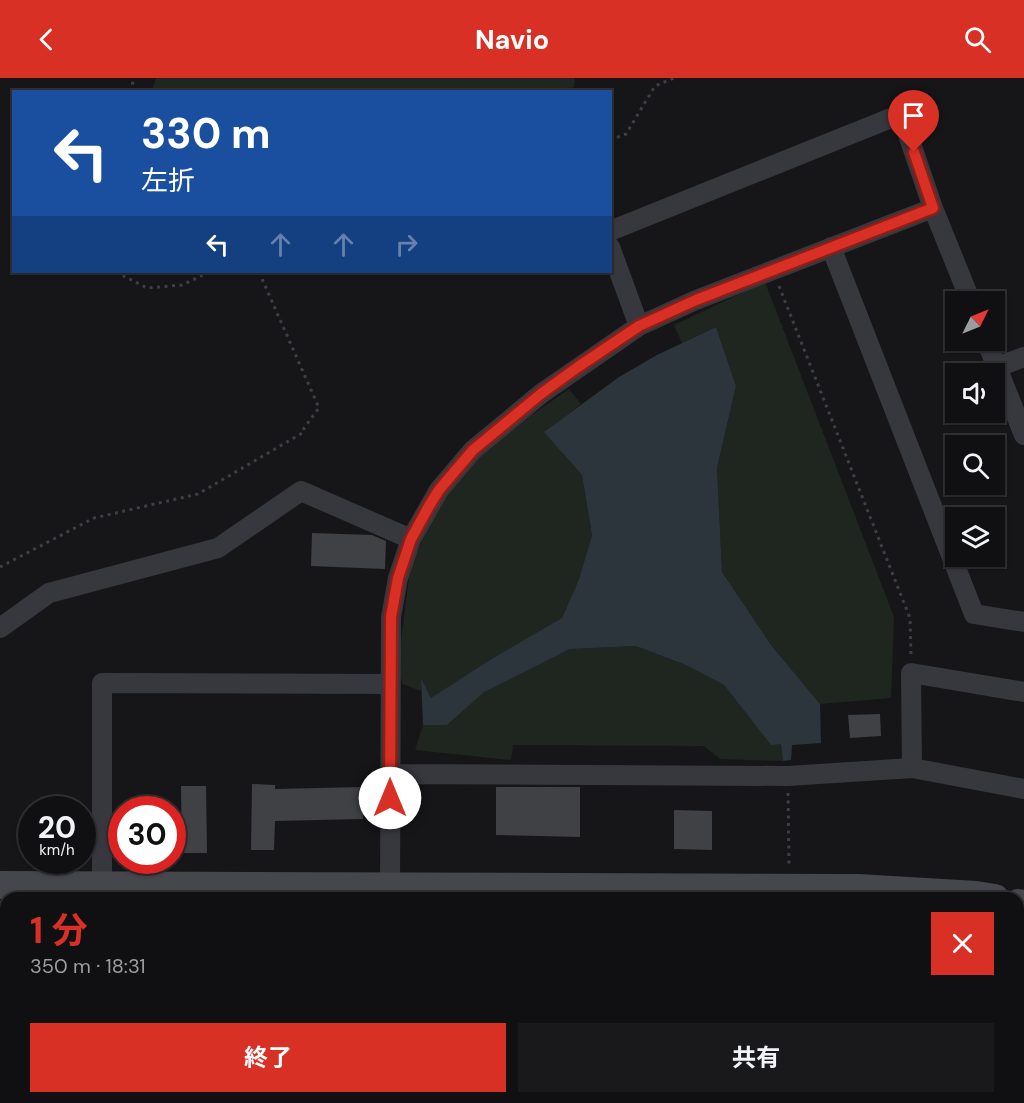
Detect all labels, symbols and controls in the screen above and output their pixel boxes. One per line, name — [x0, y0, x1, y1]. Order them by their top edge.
text: Navio — [475, 22, 549, 57]
icon: back — [30, 23, 63, 56]
icon: search — [961, 23, 994, 56]
pin — [888, 90, 939, 152]
icon: arrive — [897, 99, 930, 132]
text: 330 m — [141, 106, 271, 161]
icon: left — [42, 114, 120, 192]
text: 左折 — [141, 163, 195, 198]
icon: left — [201, 228, 234, 261]
icon: ahead — [264, 228, 297, 261]
icon: ahead — [327, 228, 360, 261]
icon: right — [390, 228, 423, 261]
north arrow — [945, 291, 1005, 351]
map controls — [945, 291, 1005, 567]
button: sound — [945, 363, 1005, 423]
button: search — [945, 435, 1005, 495]
button: layers — [945, 507, 1005, 567]
position arrow — [358, 766, 422, 830]
speed limit sign: 30 — [108, 796, 186, 874]
text: 20 — [38, 808, 76, 847]
text: km/h — [39, 840, 75, 860]
text: 1 分 — [30, 907, 88, 954]
button: close — [931, 912, 994, 975]
text: 350 m · 18:31 — [30, 953, 146, 979]
button: 終了 — [30, 1023, 506, 1092]
button: 共有 — [518, 1023, 994, 1092]

